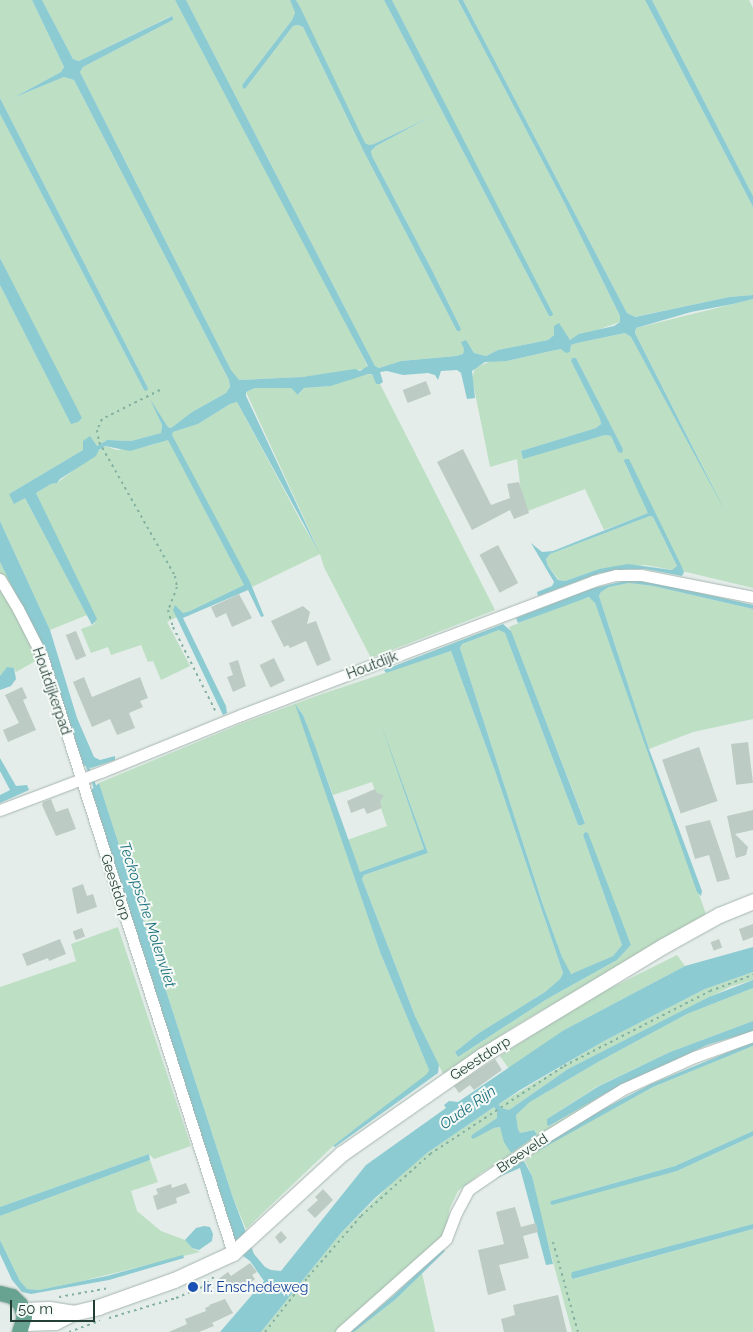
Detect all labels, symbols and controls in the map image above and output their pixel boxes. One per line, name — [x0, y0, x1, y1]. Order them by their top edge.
street label: Houtdijkerpad — [29, 645, 75, 737]
street label: Houtdijk — [344, 648, 400, 682]
water label: Teckopsche Molenvliet — [115, 840, 179, 990]
street label: Geestdorp — [97, 852, 135, 922]
street label: Geestdorp — [447, 1032, 513, 1084]
water label: Oude Rijn — [436, 1082, 500, 1134]
street label: Breeveld — [493, 1130, 551, 1176]
place label: Ir. Enschedeweg — [203, 1279, 308, 1295]
marker: Ir. Enschedeweg — [187, 1281, 199, 1293]
scale bar — [12, 1290, 98, 1322]
text: 50 m — [18, 1300, 53, 1318]

